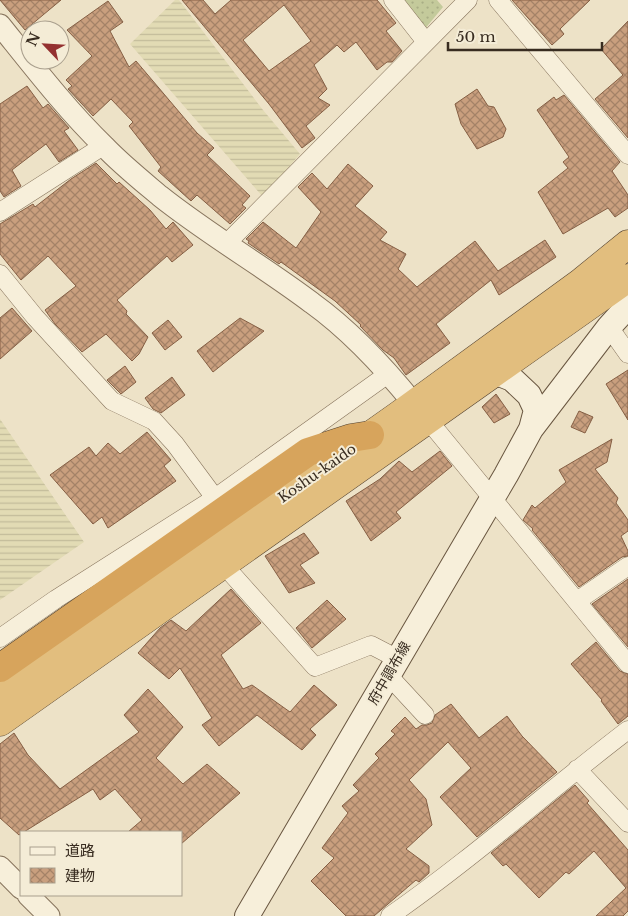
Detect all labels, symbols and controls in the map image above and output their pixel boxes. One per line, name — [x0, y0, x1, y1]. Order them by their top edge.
north arrow — [20, 20, 70, 70]
scale bar — [448, 20, 602, 52]
text: 50 m — [456, 27, 496, 46]
text: N — [22, 30, 44, 49]
street label: Koshu-kaido — [274, 439, 360, 507]
street label: 府中調布線 — [364, 638, 414, 708]
legend — [20, 831, 182, 896]
text: 道路 — [65, 841, 95, 860]
text: 建物 — [65, 866, 95, 885]

